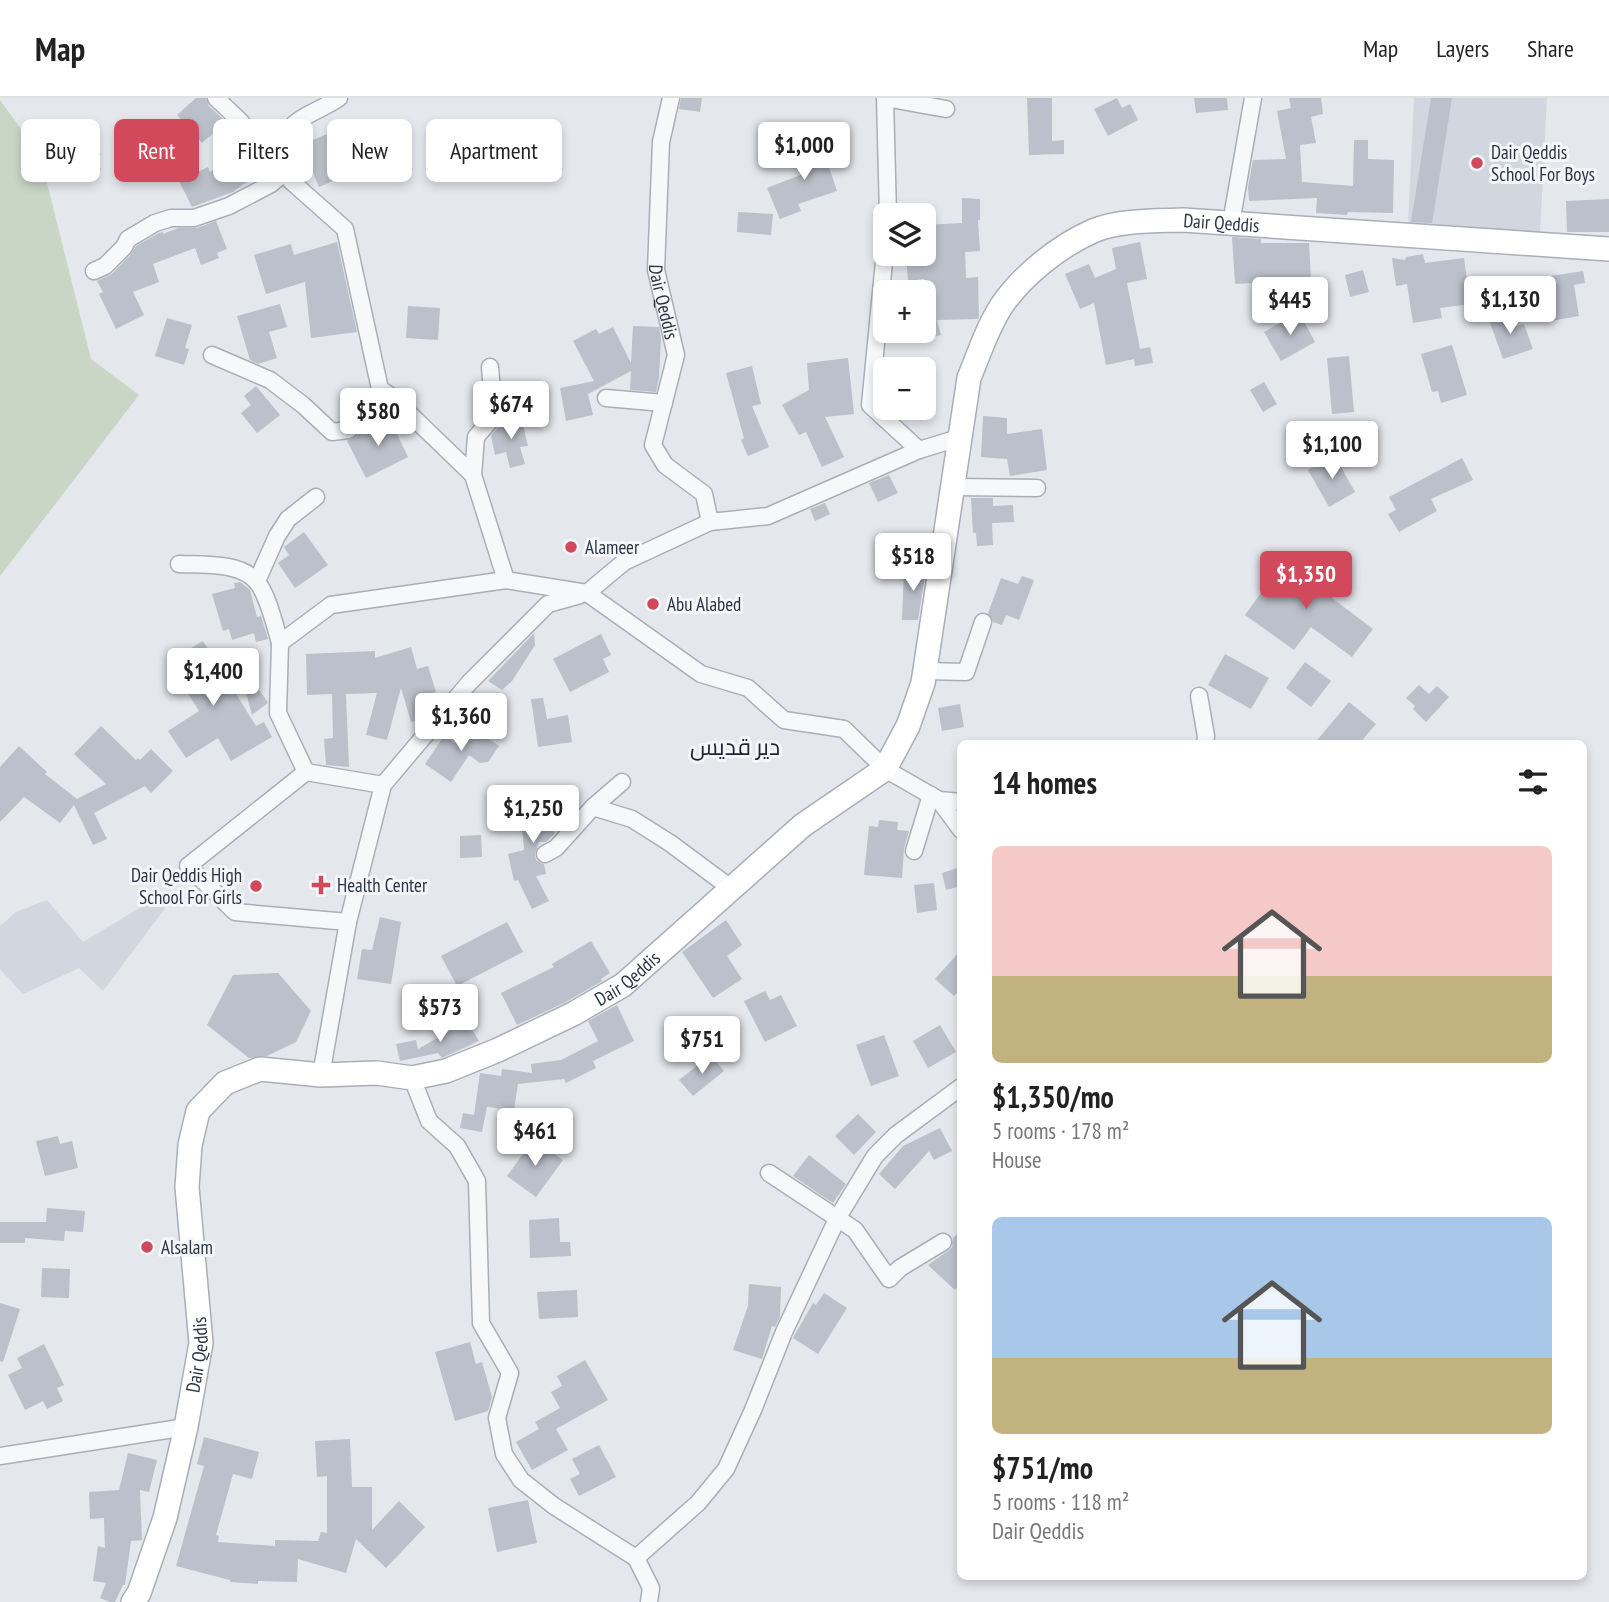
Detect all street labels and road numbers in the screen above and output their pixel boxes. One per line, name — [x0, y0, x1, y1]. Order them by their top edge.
street label: Dair Qeddis — [1183, 208, 1260, 237]
street label: Dair Qeddis — [644, 264, 684, 342]
street label: Dair Qeddis — [590, 946, 665, 1011]
street label: Dair Qeddis — [180, 1316, 213, 1394]

